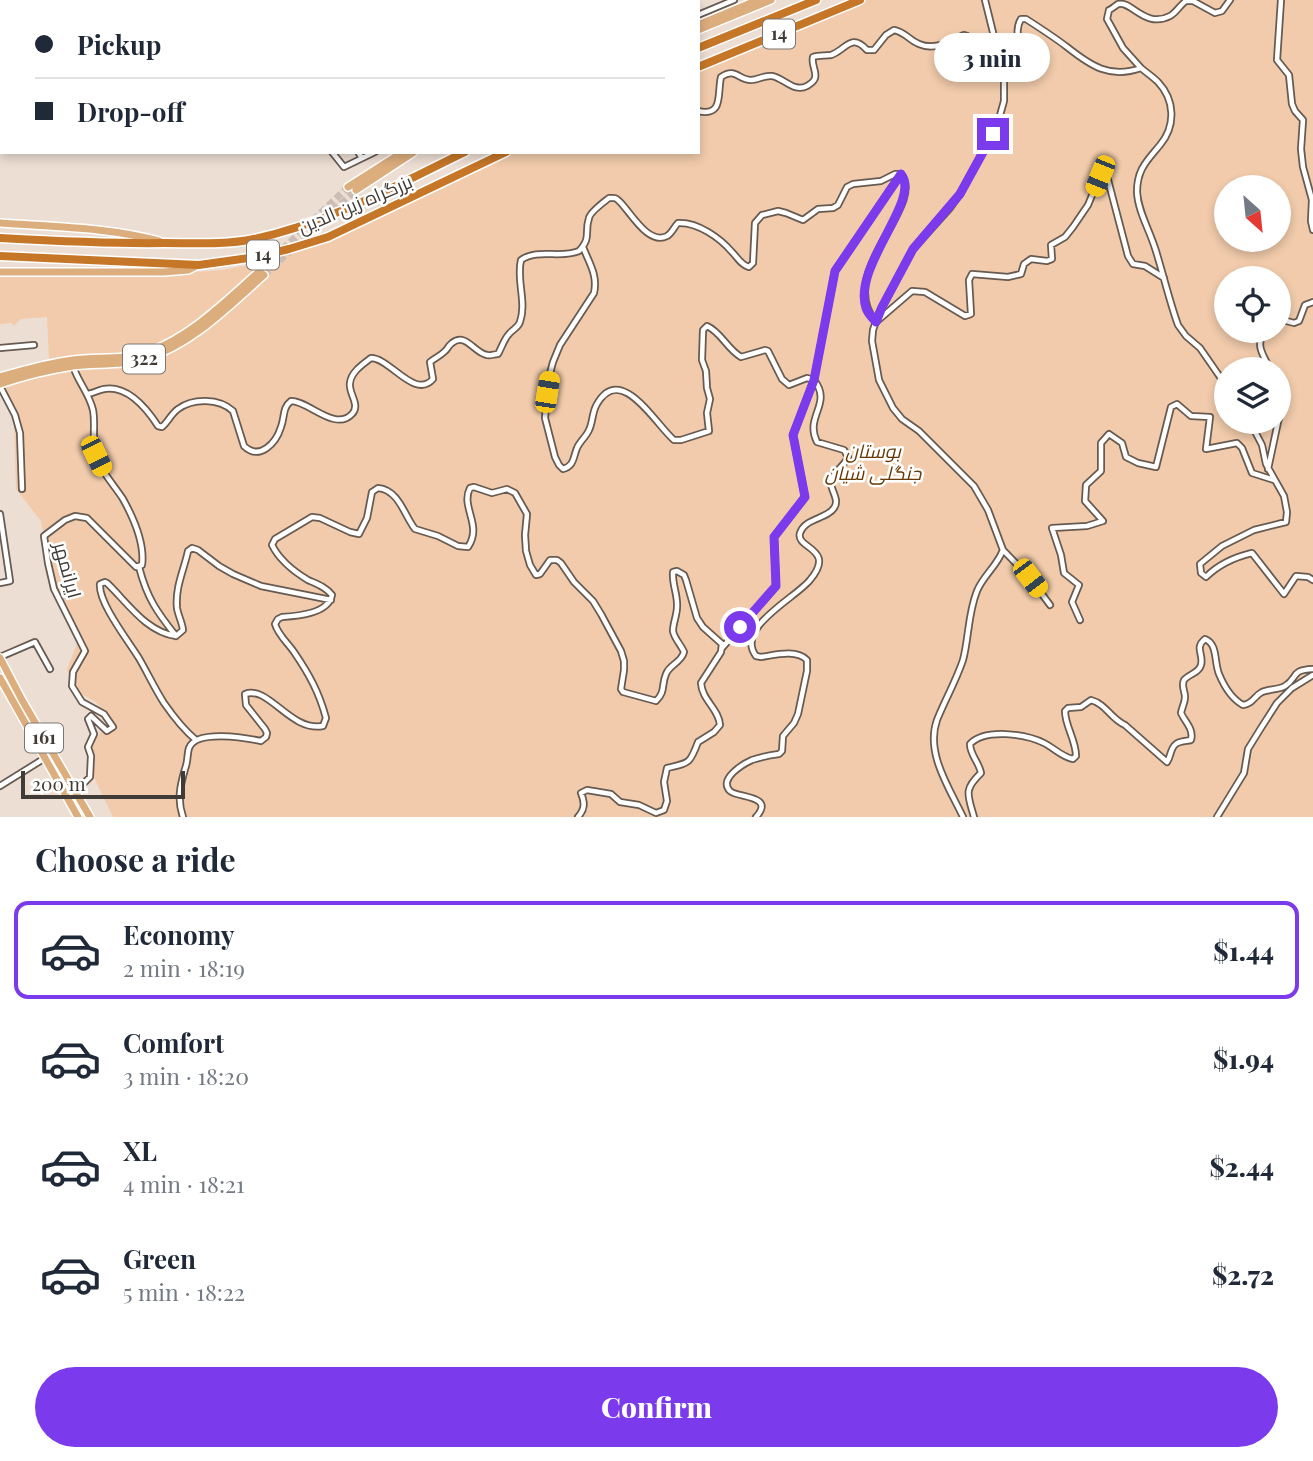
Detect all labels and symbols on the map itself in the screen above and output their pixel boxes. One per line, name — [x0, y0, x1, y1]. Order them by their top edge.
road number: 14 — [763, 19, 795, 48]
callout: 3 min — [935, 32, 1051, 82]
route end — [977, 118, 1009, 150]
car — [1083, 153, 1118, 199]
street label: بزرگراه زین الدین — [293, 167, 416, 239]
north arrow — [1214, 175, 1292, 252]
road number: 14 — [247, 241, 279, 270]
road number: 322 — [123, 344, 165, 374]
car — [534, 370, 561, 414]
car — [78, 433, 115, 479]
park label: بوستان جنگلی شیان — [825, 437, 923, 485]
street label: ایرانمهر — [49, 538, 89, 601]
car — [1009, 555, 1052, 601]
route start — [724, 611, 756, 643]
road number: 161 — [25, 724, 63, 752]
scale bar — [21, 768, 186, 800]

